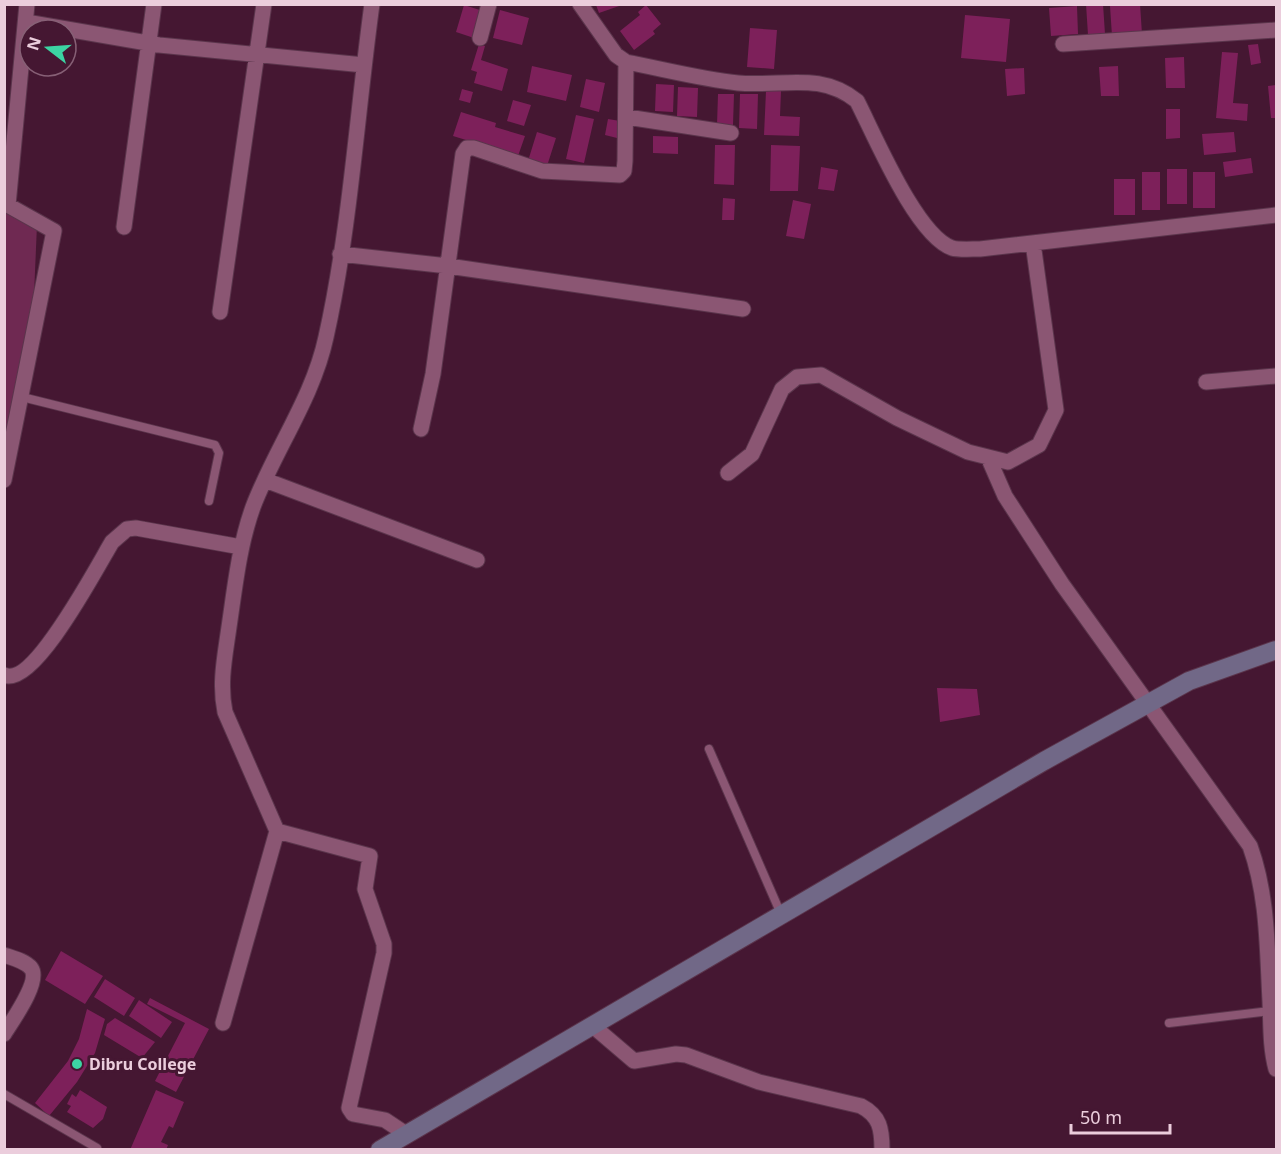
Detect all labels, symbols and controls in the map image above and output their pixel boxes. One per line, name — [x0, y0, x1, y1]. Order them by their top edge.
north arrow — [18, 18, 78, 78]
text: N — [21, 34, 46, 53]
place label: Dibru College — [89, 1053, 196, 1075]
marker: Dibru College — [70, 1057, 84, 1071]
scale bar — [1071, 1097, 1170, 1135]
text: 50 m — [1080, 1105, 1122, 1129]

